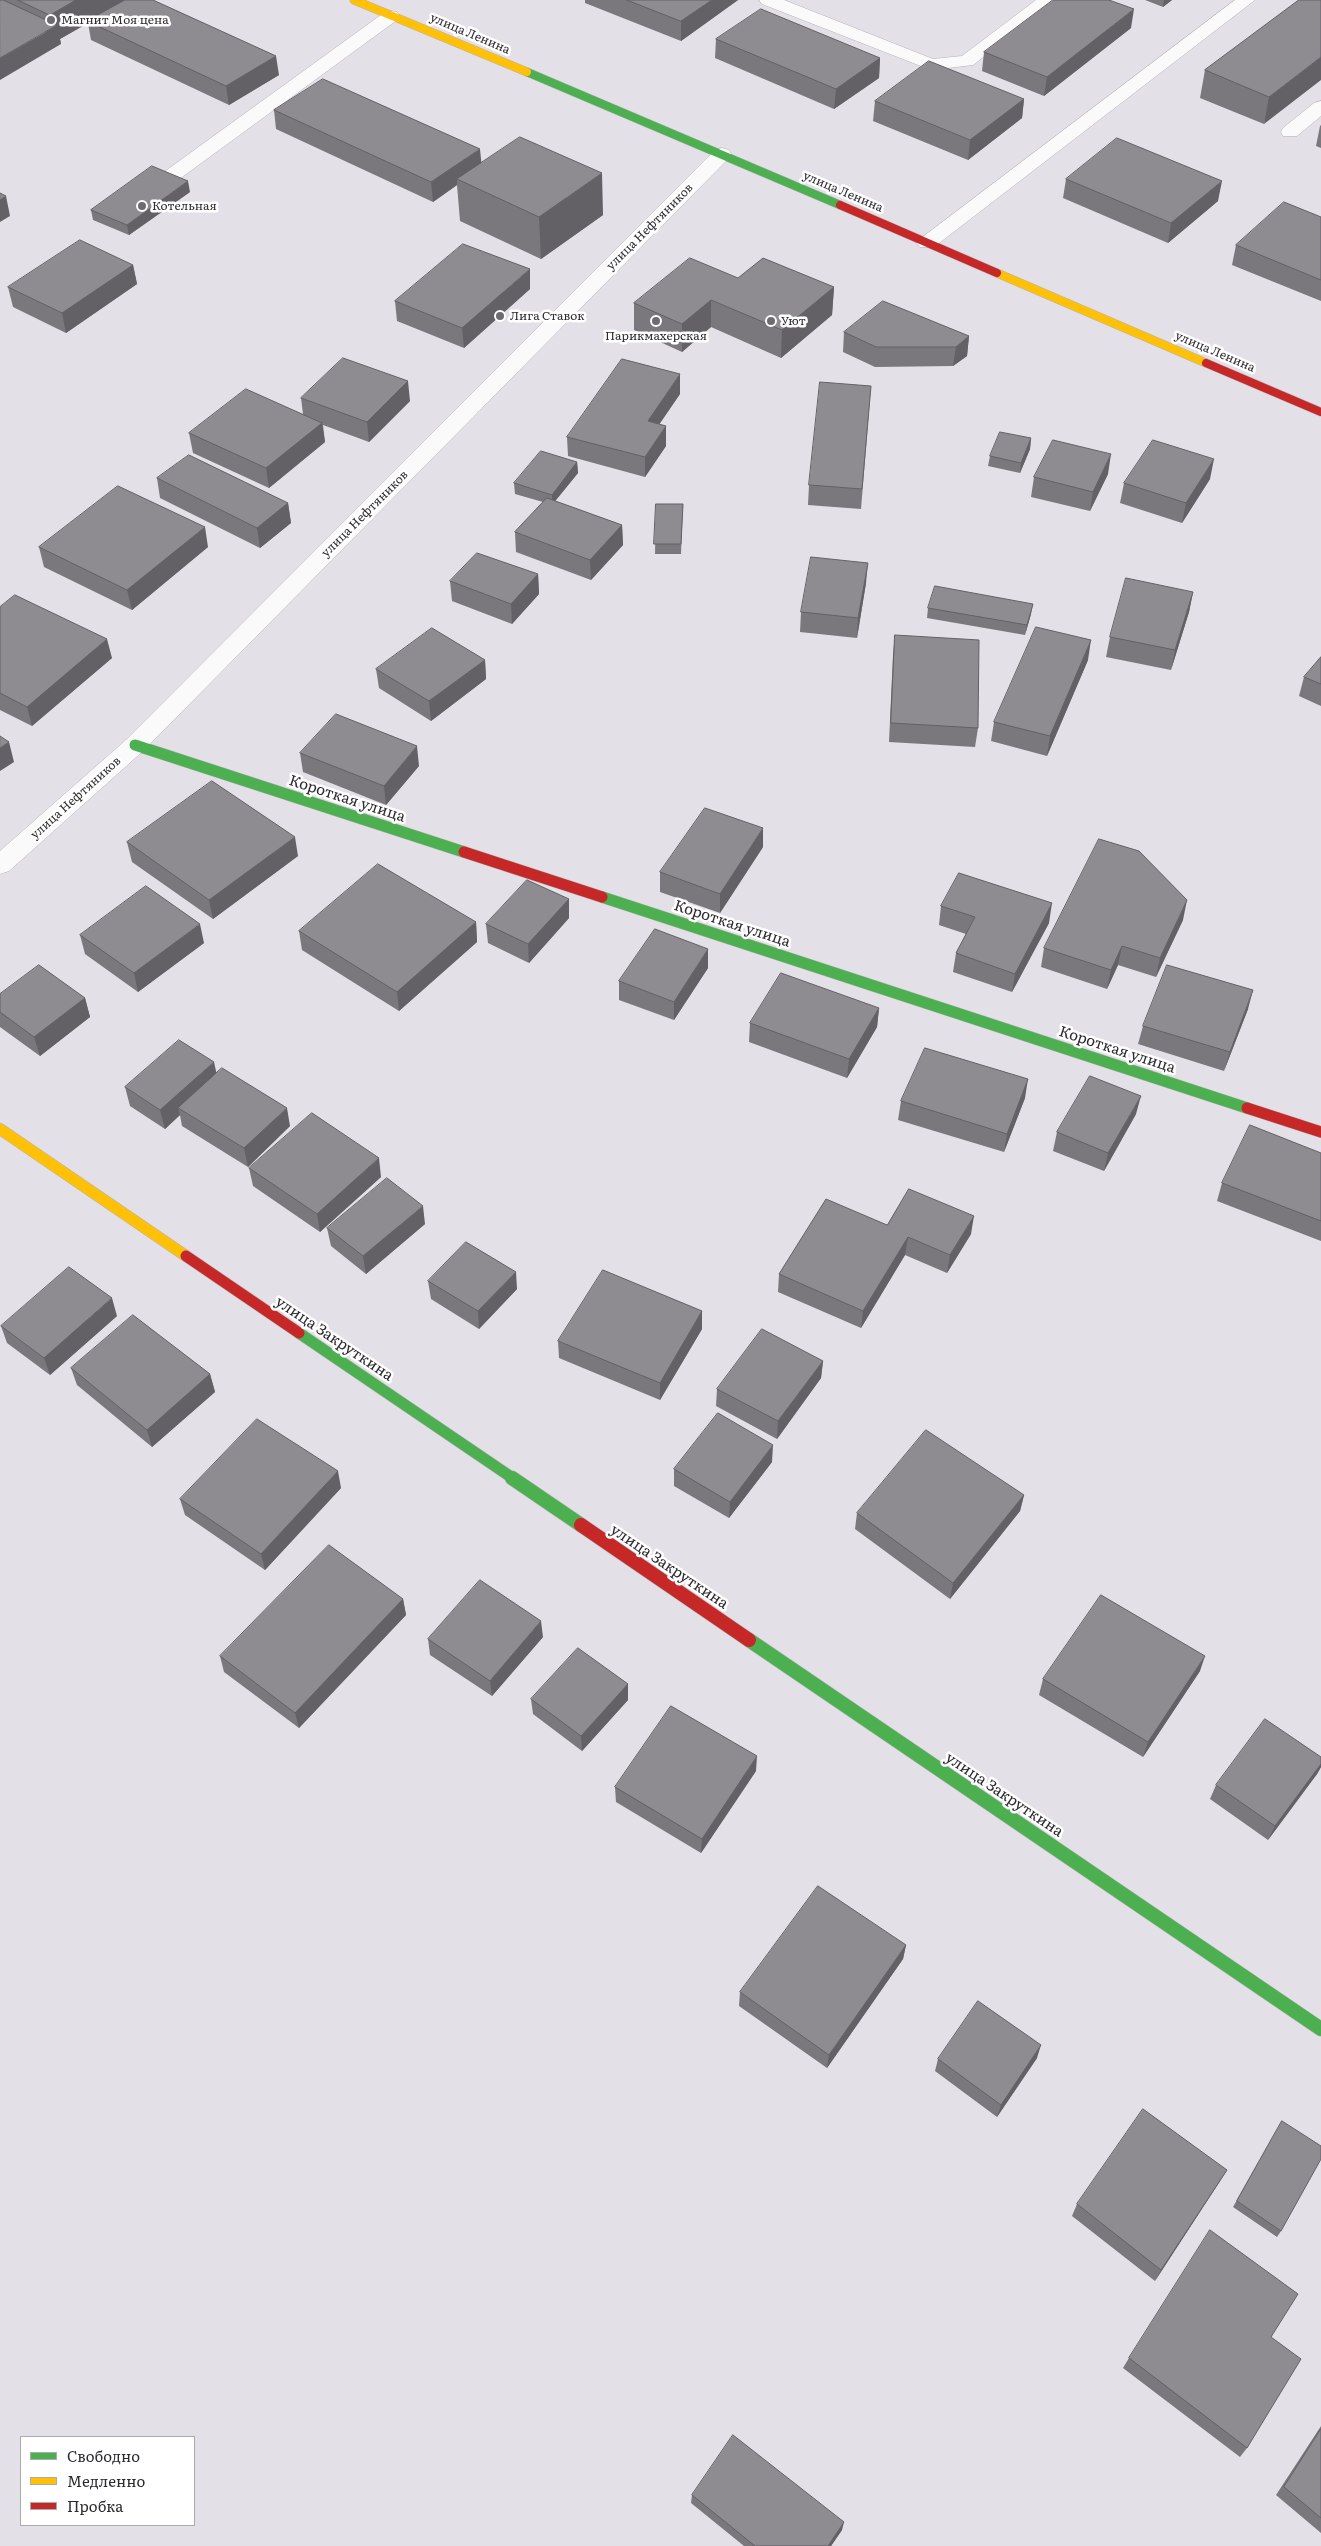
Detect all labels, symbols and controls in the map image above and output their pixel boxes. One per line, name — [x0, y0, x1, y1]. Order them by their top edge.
street label: улица Ленина — [428, 11, 512, 57]
place label: Магнит Моя цена — [61, 13, 169, 27]
marker: Магнит Моя цена — [45, 14, 57, 26]
street label: улица Ленина — [801, 169, 885, 215]
street label: улица Нефтяников — [604, 181, 696, 273]
place label: Котельная — [152, 199, 217, 213]
marker: Котельная — [136, 200, 148, 212]
place label: Лига Ставок — [510, 309, 584, 323]
marker: Лига Ставок — [494, 310, 506, 322]
place label: Уют — [781, 314, 806, 328]
marker: Парикмахерская — [650, 315, 662, 327]
marker: Уют — [765, 315, 777, 327]
place label: Парикмахерская — [605, 329, 707, 343]
street label: улица Ленина — [1173, 329, 1257, 375]
street label: улица Нефтяников — [319, 468, 411, 560]
street label: улица Нефтяников — [28, 754, 124, 842]
street label: Короткая улица — [287, 772, 407, 826]
street label: Короткая улица — [672, 897, 792, 951]
street label: Короткая улица — [1057, 1023, 1177, 1077]
street label: улица Закруткина — [272, 1293, 396, 1385]
street label: улица Закруткина — [607, 1521, 731, 1613]
street label: улица Закруткина — [942, 1749, 1066, 1841]
legend — [20, 2436, 195, 2526]
text: Свободно — [67, 2444, 140, 2467]
text: Медленно — [67, 2469, 145, 2492]
text: Пробка — [67, 2494, 123, 2517]

